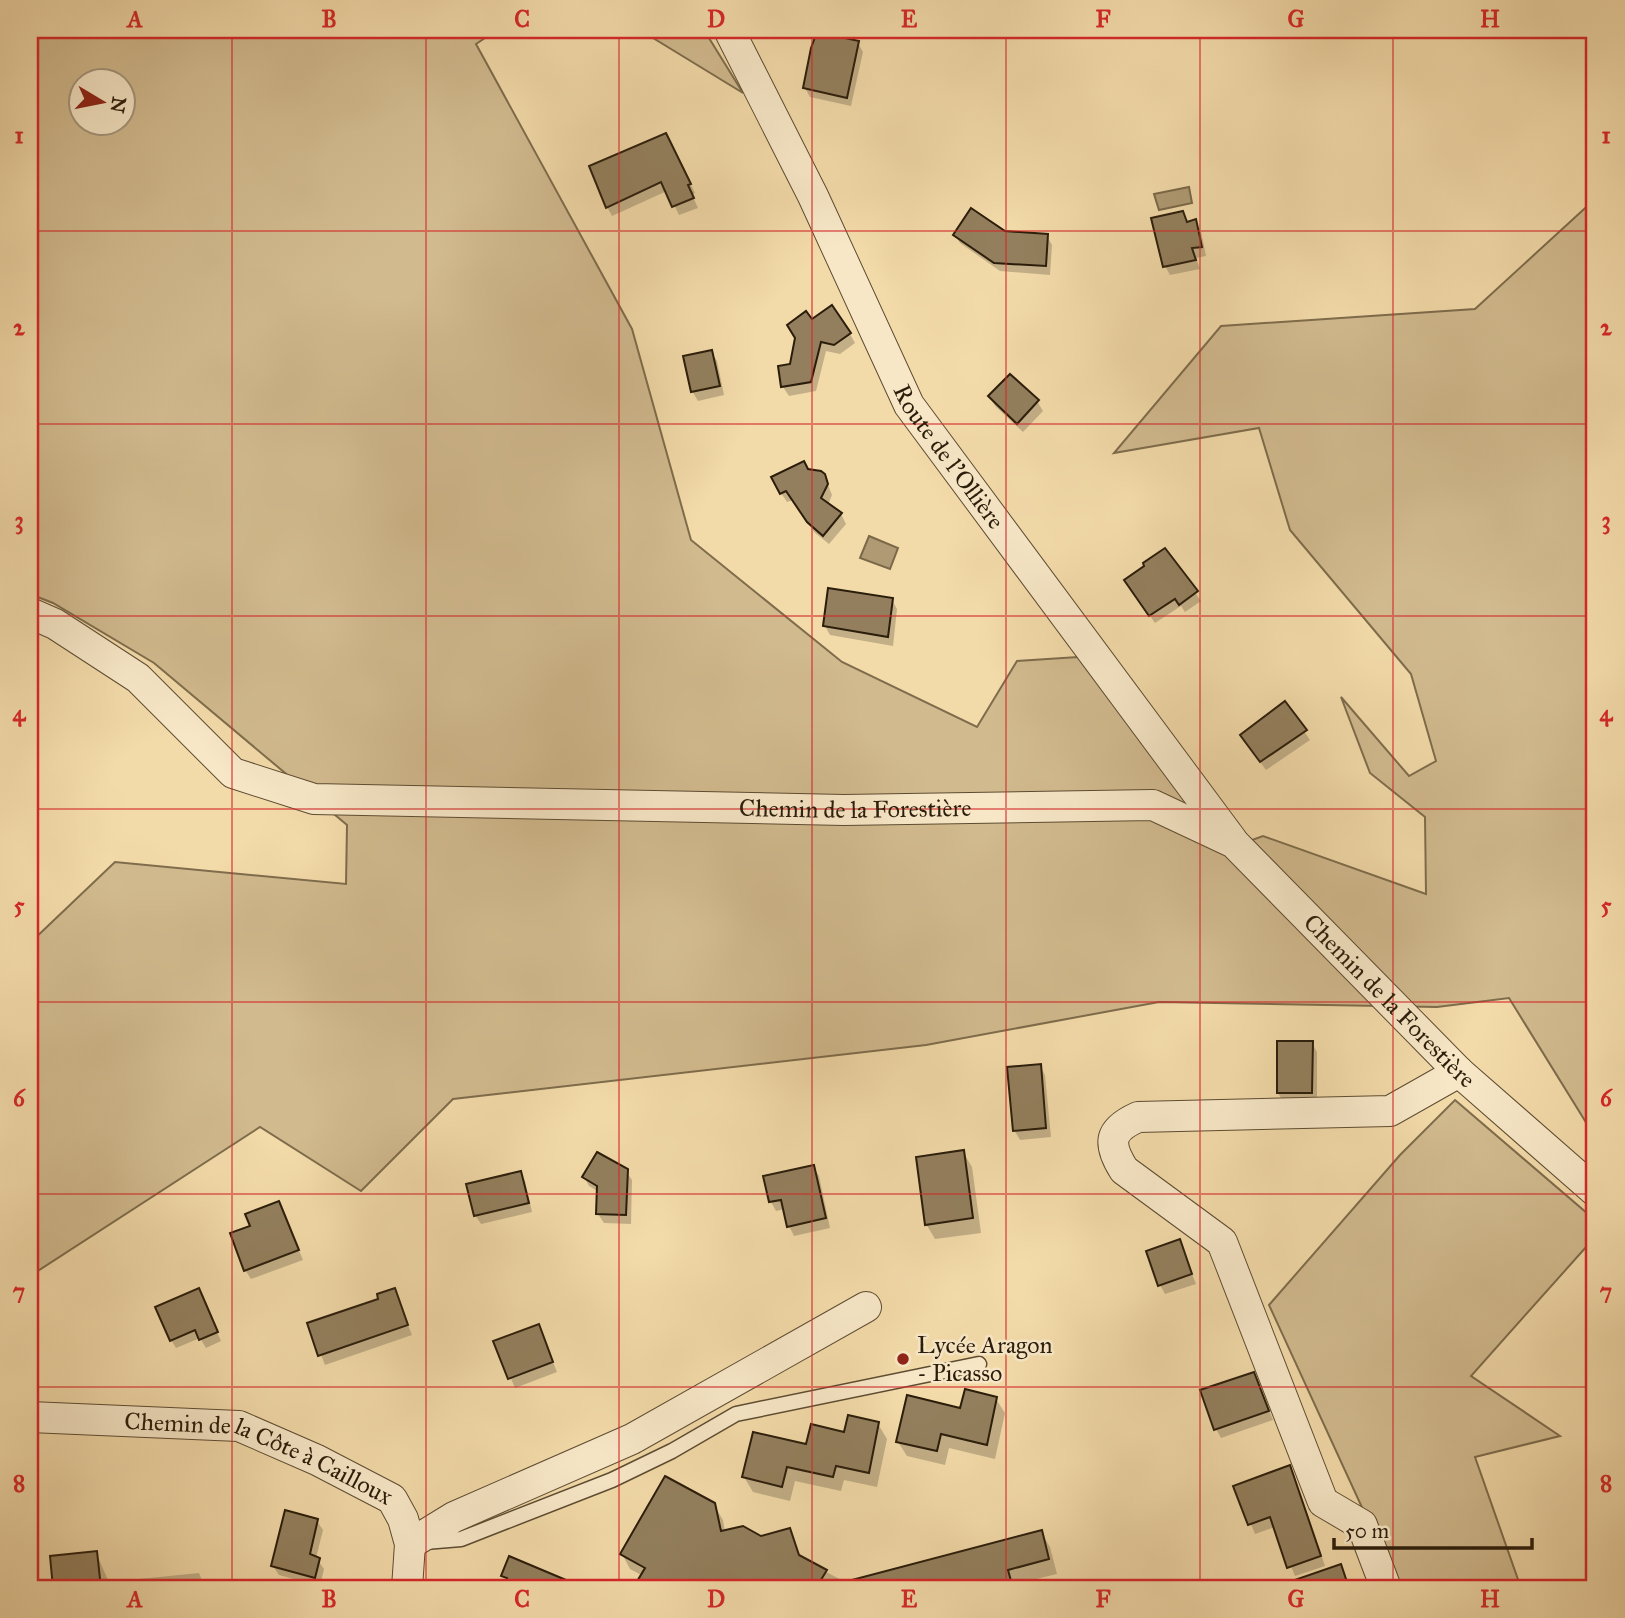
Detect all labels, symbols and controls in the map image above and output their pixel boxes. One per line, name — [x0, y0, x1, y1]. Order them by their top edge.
text: A — [125, 5, 143, 33]
text: B — [321, 5, 337, 33]
text: C — [514, 5, 530, 33]
text: D — [707, 5, 725, 33]
text: E — [901, 5, 918, 33]
text: F — [1095, 5, 1111, 33]
text: G — [1288, 5, 1305, 33]
text: H — [1480, 5, 1500, 33]
north arrow — [66, 66, 136, 136]
text: N — [106, 95, 131, 115]
text: 1 — [14, 121, 24, 149]
text: 1 — [1601, 121, 1611, 149]
text: 2 — [13, 313, 25, 341]
text: 2 — [1600, 313, 1612, 341]
street label: Route de l'Ollière — [887, 380, 1011, 535]
text: 3 — [14, 506, 24, 535]
text: 3 — [1601, 506, 1611, 535]
text: 4 — [13, 699, 27, 727]
text: 4 — [1600, 699, 1614, 727]
street label: Chemin de la Forestière — [739, 793, 972, 825]
text: 5 — [14, 891, 25, 919]
text: 5 — [1601, 891, 1612, 919]
street label: Chemin de la Forestière — [1297, 908, 1482, 1094]
text: 6 — [13, 1084, 26, 1112]
text: 6 — [1600, 1084, 1613, 1112]
text: 7 — [13, 1277, 25, 1305]
text: 7 — [1600, 1277, 1612, 1305]
place label: Lycée Aragon - Picasso — [917, 1330, 1053, 1388]
marker: Lycée Aragon - Picasso — [895, 1351, 911, 1367]
street label: Chemin de la Côte à Cailloux — [124, 1406, 398, 1512]
text: 8 — [13, 1469, 25, 1497]
text: 8 — [1600, 1469, 1612, 1497]
scale bar — [1334, 1506, 1532, 1550]
text: 50 m — [1345, 1518, 1390, 1544]
text: A — [125, 1585, 143, 1613]
text: B — [321, 1585, 337, 1613]
text: C — [514, 1585, 530, 1613]
text: D — [707, 1585, 725, 1613]
text: E — [901, 1585, 918, 1613]
text: F — [1095, 1585, 1111, 1613]
text: G — [1288, 1585, 1305, 1613]
text: H — [1480, 1585, 1500, 1613]

